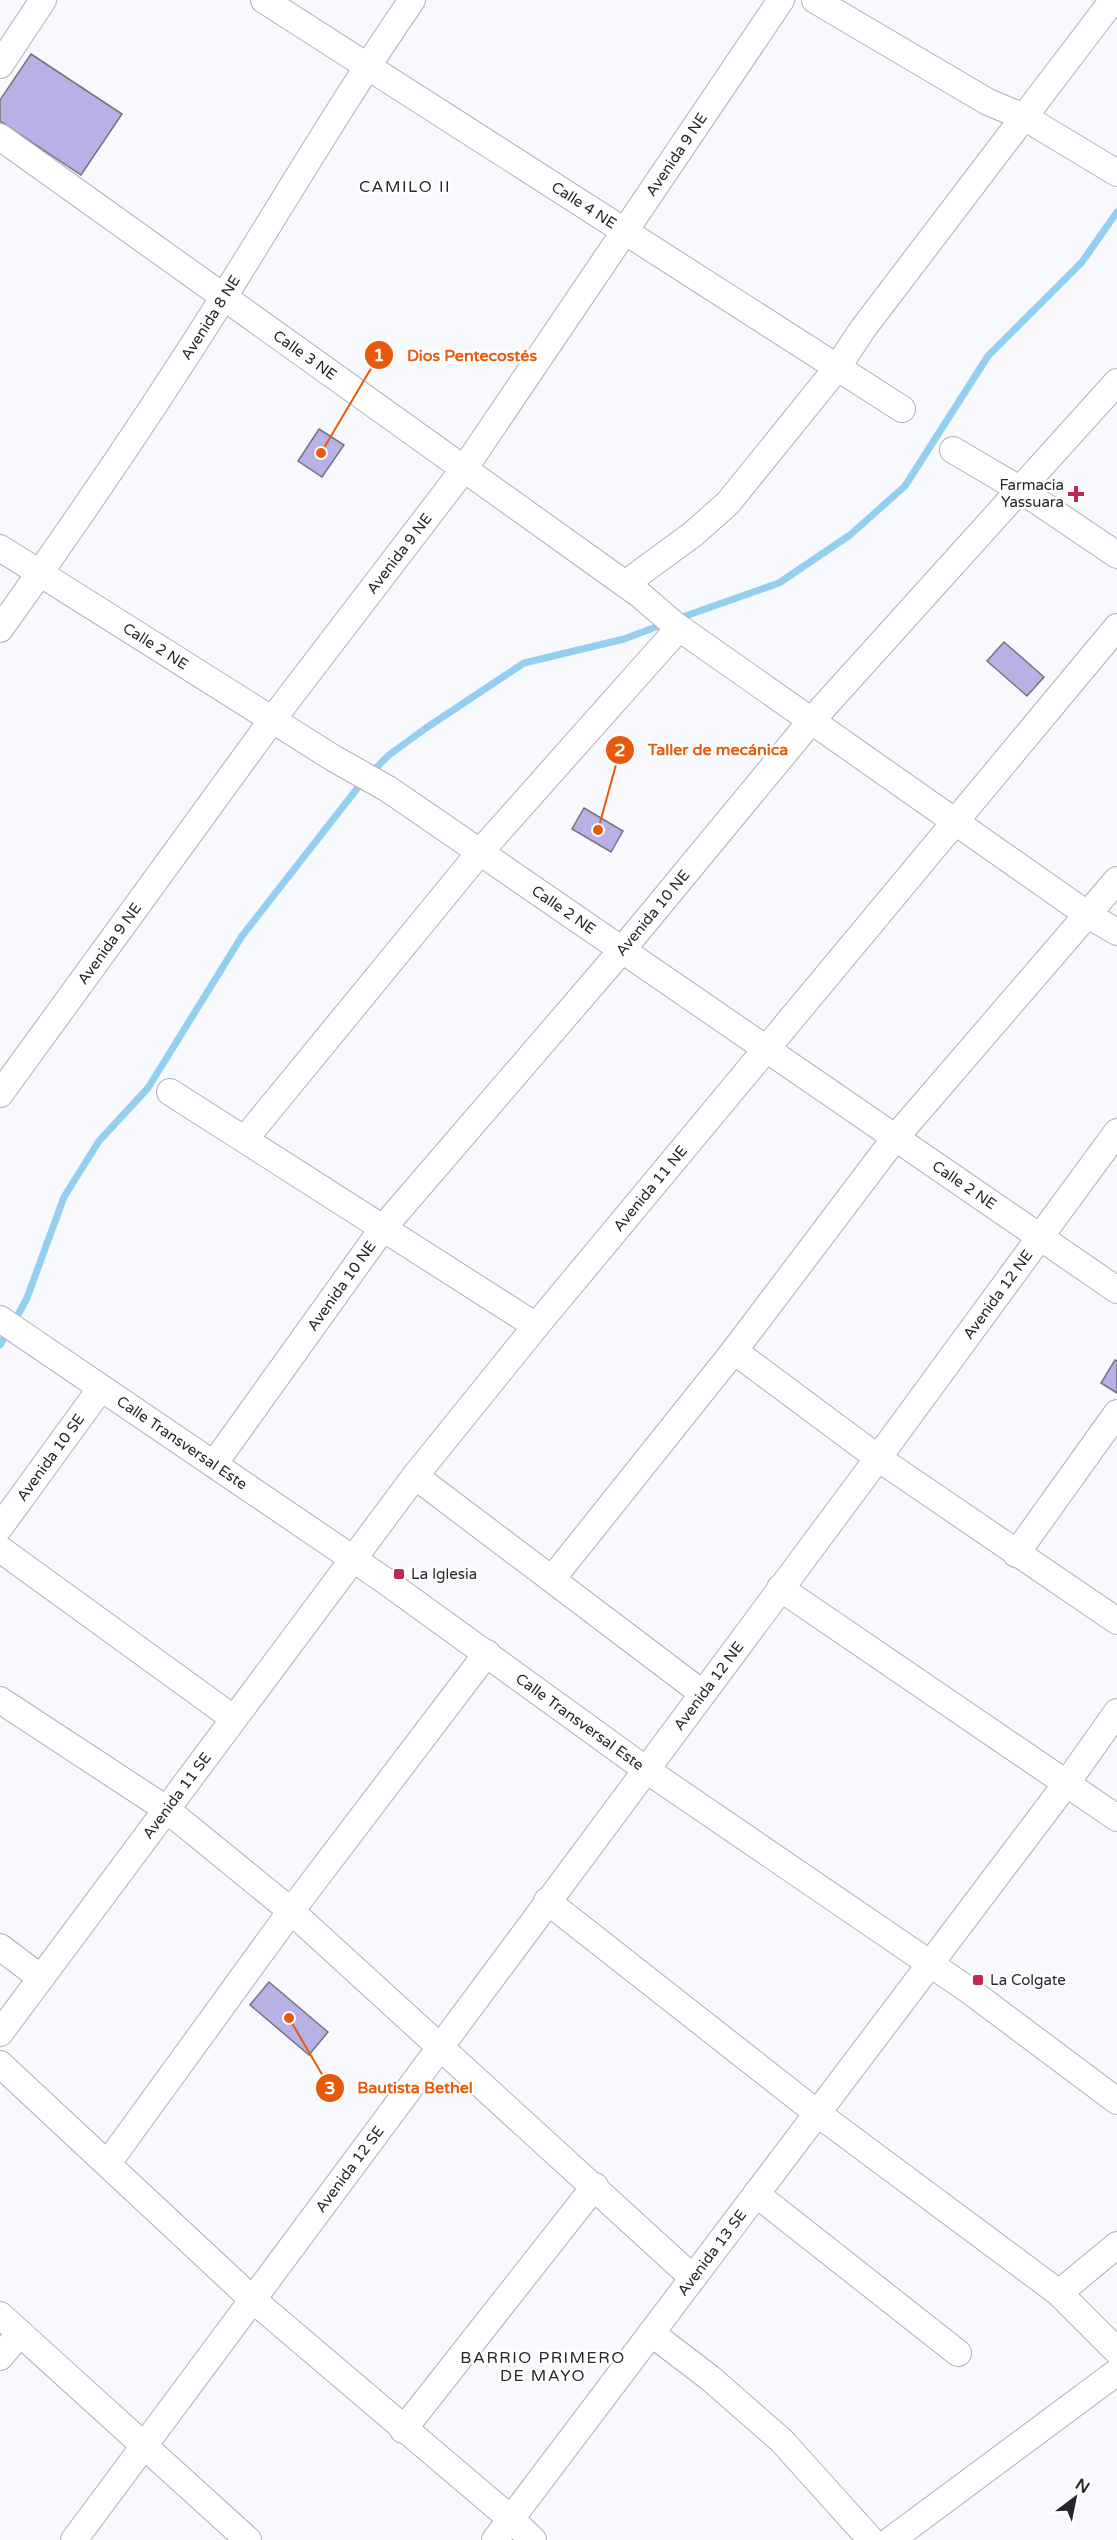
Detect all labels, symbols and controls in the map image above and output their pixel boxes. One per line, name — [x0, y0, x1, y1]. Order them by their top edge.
street label: Avenida 9 NE — [642, 109, 711, 200]
district label: CAMILO II — [359, 177, 451, 197]
street label: Calle 4 NE — [548, 178, 620, 233]
street label: Avenida 8 NE — [177, 272, 244, 363]
street label: Calle 3 NE — [270, 326, 340, 384]
callout: Dios Pentecostés — [364, 338, 549, 372]
text: 1 — [373, 344, 385, 366]
text: Dios Pentecostés — [407, 346, 537, 366]
place label: Farmacia Yassuara — [999, 476, 1064, 511]
marker: Farmacia Yassuara — [1069, 487, 1083, 501]
street label: Avenida 9 NE — [363, 510, 436, 597]
street label: Calle 2 NE — [120, 619, 192, 673]
callout: Taller de mecánica — [605, 733, 800, 767]
text: 2 — [614, 739, 626, 761]
text: Taller de mecánica — [647, 740, 788, 760]
street label: Avenida 10 NE — [612, 866, 693, 960]
street label: Calle 2 NE — [528, 881, 599, 938]
street label: Avenida 9 NE — [74, 899, 145, 988]
street label: Avenida 11 NE — [609, 1142, 691, 1235]
street label: Calle 2 NE — [929, 1157, 1000, 1213]
street label: Avenida 10 NE — [303, 1238, 380, 1334]
street label: Avenida 12 NE — [959, 1247, 1036, 1343]
street label: Calle Transversal Este — [113, 1392, 251, 1493]
street label: Avenida 10 SE — [13, 1410, 88, 1505]
place label: La Iglesia — [411, 1565, 477, 1583]
marker: La Iglesia — [392, 1567, 406, 1581]
street label: Avenida 12 NE — [670, 1638, 747, 1734]
street label: Calle Transversal Este — [512, 1669, 647, 1774]
street label: Avenida 11 SE — [139, 1749, 215, 1842]
place label: La Colgate — [990, 1971, 1066, 1989]
marker: La Colgate — [971, 1973, 985, 1987]
callout: Bautista Bethel — [315, 2071, 484, 2105]
text: 3 — [324, 2077, 336, 2099]
text: Bautista Bethel — [357, 2078, 473, 2098]
street label: Avenida 12 SE — [312, 2122, 388, 2216]
street label: Avenida 13 SE — [674, 2206, 750, 2299]
district label: BARRIO PRIMERO DE MAYO — [460, 2348, 626, 2386]
north arrow — [1045, 2468, 1105, 2528]
text: N — [1072, 2474, 1093, 2498]

